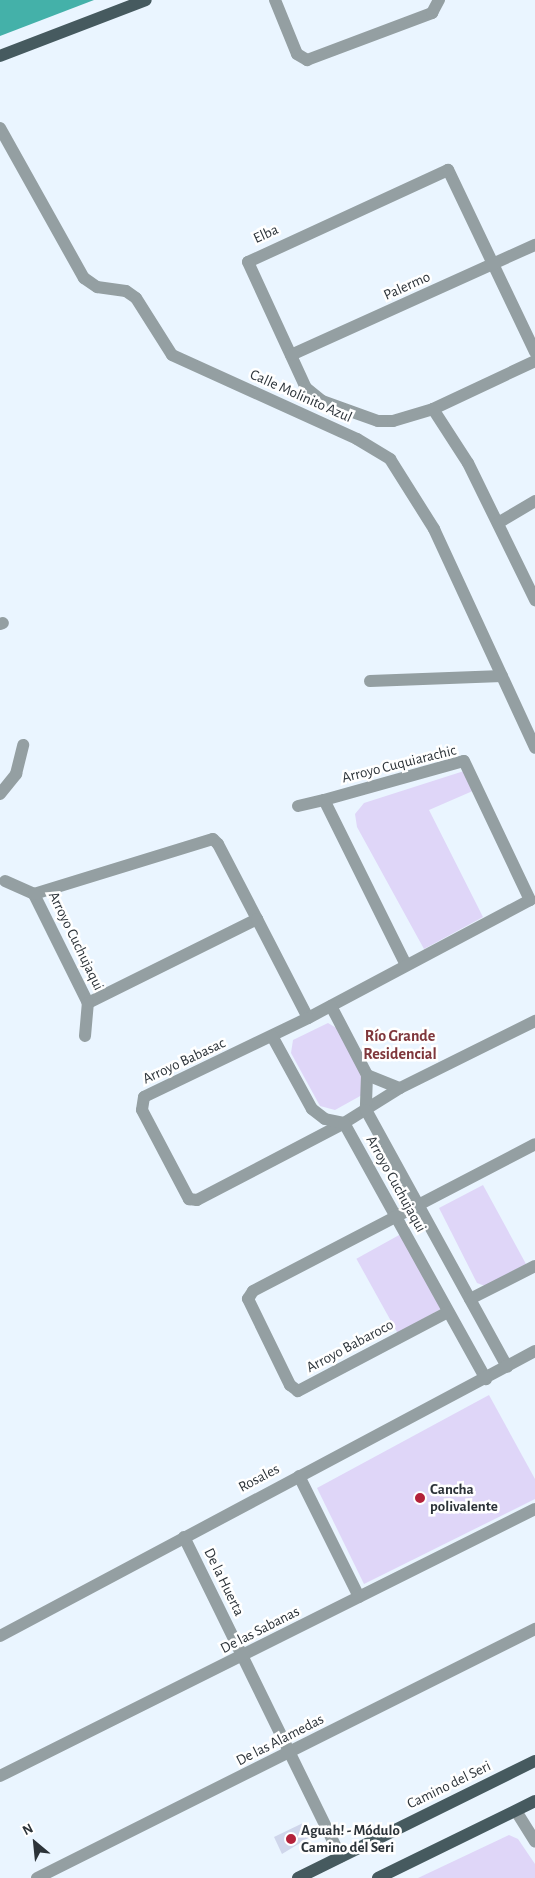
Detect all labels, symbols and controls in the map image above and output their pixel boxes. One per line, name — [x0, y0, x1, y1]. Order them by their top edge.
street label: Elba — [251, 221, 281, 247]
street label: Palermo — [381, 268, 433, 304]
street label: Calle Molinito Azul — [247, 365, 355, 427]
street label: Arroyo Cuquiarachic — [340, 741, 458, 787]
street label: Arroyo Cuchujaqui — [44, 889, 108, 993]
district label: Río Grande Residencial — [363, 1026, 437, 1064]
street label: Arroyo Babasac — [140, 1034, 228, 1088]
street label: Arroyo Cuchujaqui — [362, 1133, 430, 1235]
street label: Arroyo Babaroco — [303, 1315, 397, 1377]
street label: Rosales — [235, 1460, 283, 1496]
place label: Cancha polivalente — [430, 1480, 498, 1515]
marker: Cancha polivalente — [414, 1492, 426, 1504]
street label: De la Huerta — [200, 1545, 248, 1619]
street label: De las Sabanas — [218, 1602, 302, 1658]
street label: De las Alamedas — [233, 1710, 327, 1770]
street label: Camino del Seri — [404, 1757, 494, 1813]
north arrow — [10, 1818, 60, 1868]
text: N — [20, 1821, 36, 1838]
place label: Aguah! - Módulo Camino del Seri — [301, 1821, 400, 1856]
marker: Aguah! - Módulo Camino del Seri — [285, 1833, 297, 1845]

